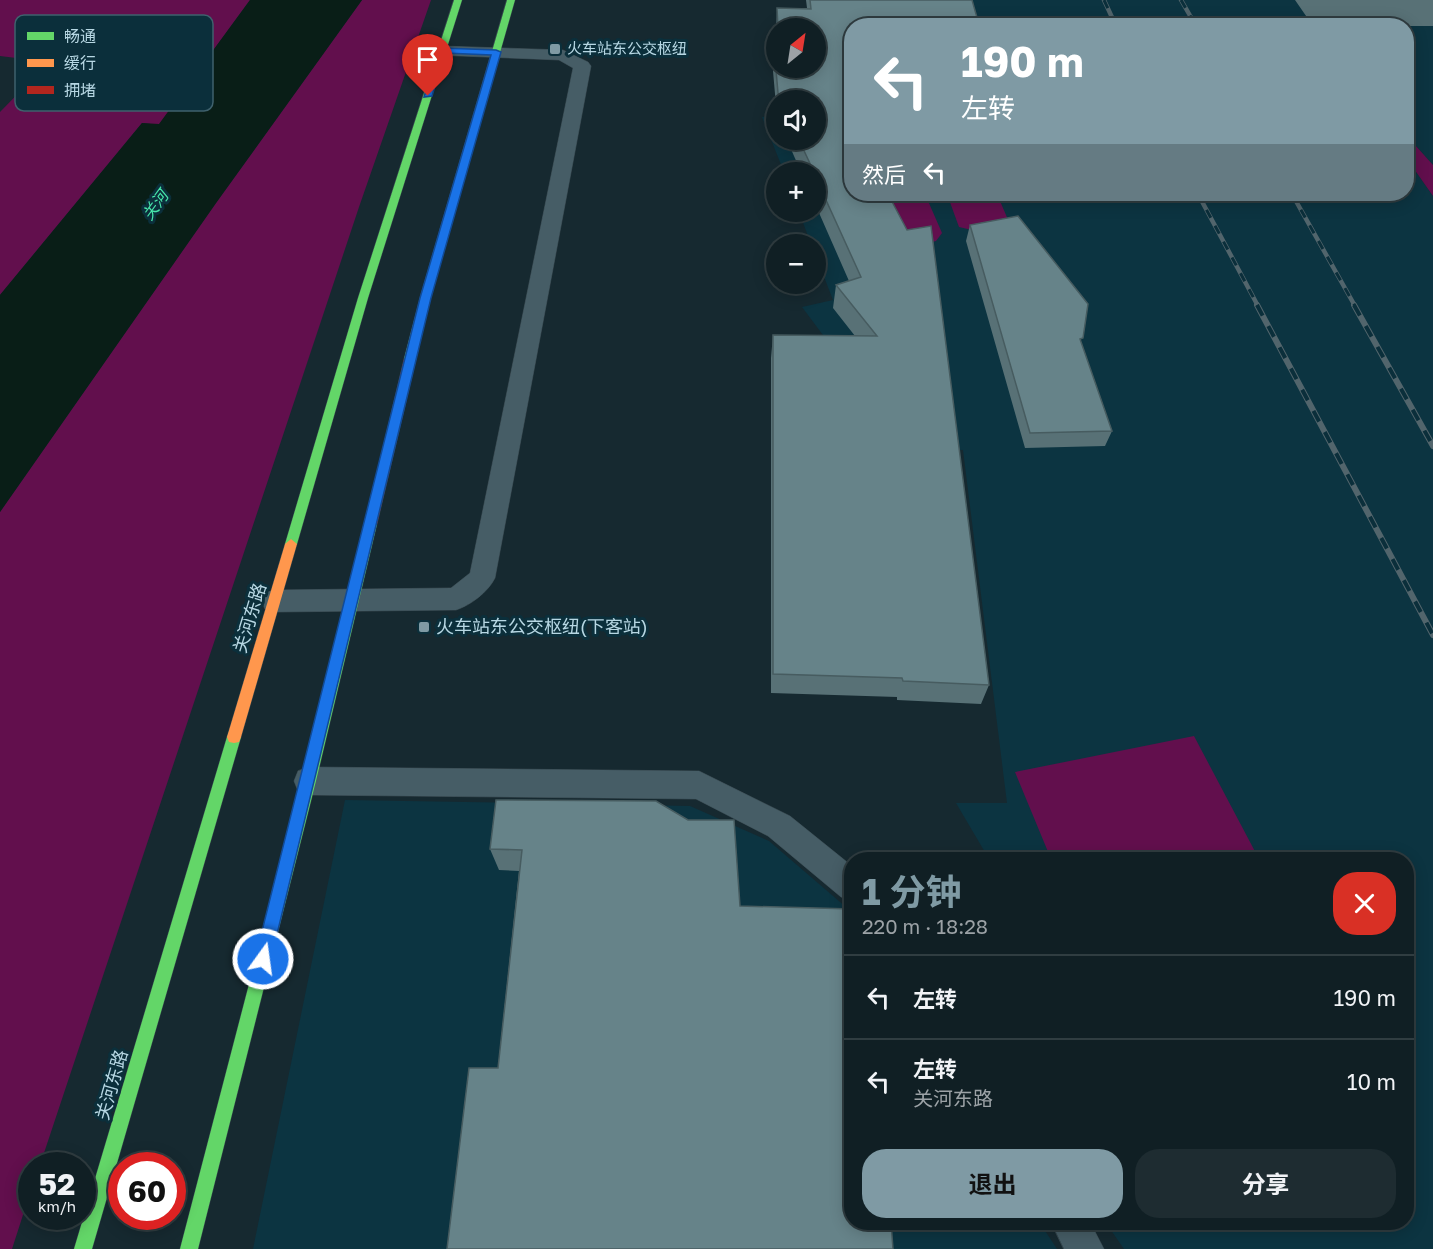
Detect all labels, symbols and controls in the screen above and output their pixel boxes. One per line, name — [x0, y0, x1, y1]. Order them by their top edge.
legend — [15, 15, 213, 111]
north arrow — [766, 18, 826, 78]
map controls — [766, 18, 826, 294]
text: 畅通 — [64, 26, 96, 46]
pin — [402, 34, 453, 96]
text: 190 m — [961, 36, 1084, 86]
place label: 火车站东公交枢纽 — [567, 39, 687, 57]
marker: 火车站东公交枢纽 — [548, 42, 562, 56]
icon: left — [862, 42, 940, 120]
icon: arrive — [411, 43, 444, 76]
text: 缓行 — [64, 53, 96, 73]
text: 拥堵 — [64, 80, 96, 100]
button: sound — [766, 90, 826, 150]
text: 左转 — [961, 92, 1015, 124]
icon: left — [918, 156, 951, 189]
text: 然后 — [862, 161, 906, 188]
button: + — [766, 162, 826, 222]
water label: 关河 — [138, 184, 174, 224]
button: − — [766, 234, 826, 294]
street label: 关河东路 — [228, 580, 270, 655]
place label: 火车站东公交枢纽(下客站) — [436, 615, 648, 637]
marker: 火车站东公交枢纽(下客站) — [417, 620, 431, 634]
text: 1 分钟 — [862, 870, 962, 913]
button: close — [1333, 872, 1396, 935]
text: 220 m · 18:28 — [862, 914, 988, 938]
position arrow — [231, 927, 295, 991]
icon: left — [862, 981, 895, 1014]
text: 190 m — [1333, 984, 1396, 1011]
text: 左转 — [913, 985, 957, 1012]
street label: 关河东路 — [91, 1047, 132, 1122]
text: 左转 — [913, 1055, 957, 1082]
icon: left — [862, 1065, 895, 1098]
text: 10 m — [1347, 1068, 1396, 1095]
text: 关河东路 — [913, 1086, 993, 1110]
button: 退出 — [862, 1149, 1123, 1218]
button: 分享 — [1135, 1149, 1396, 1218]
speed limit sign: 60 — [108, 1152, 186, 1230]
text: 52 — [39, 1166, 75, 1202]
text: km/h — [38, 1197, 76, 1215]

